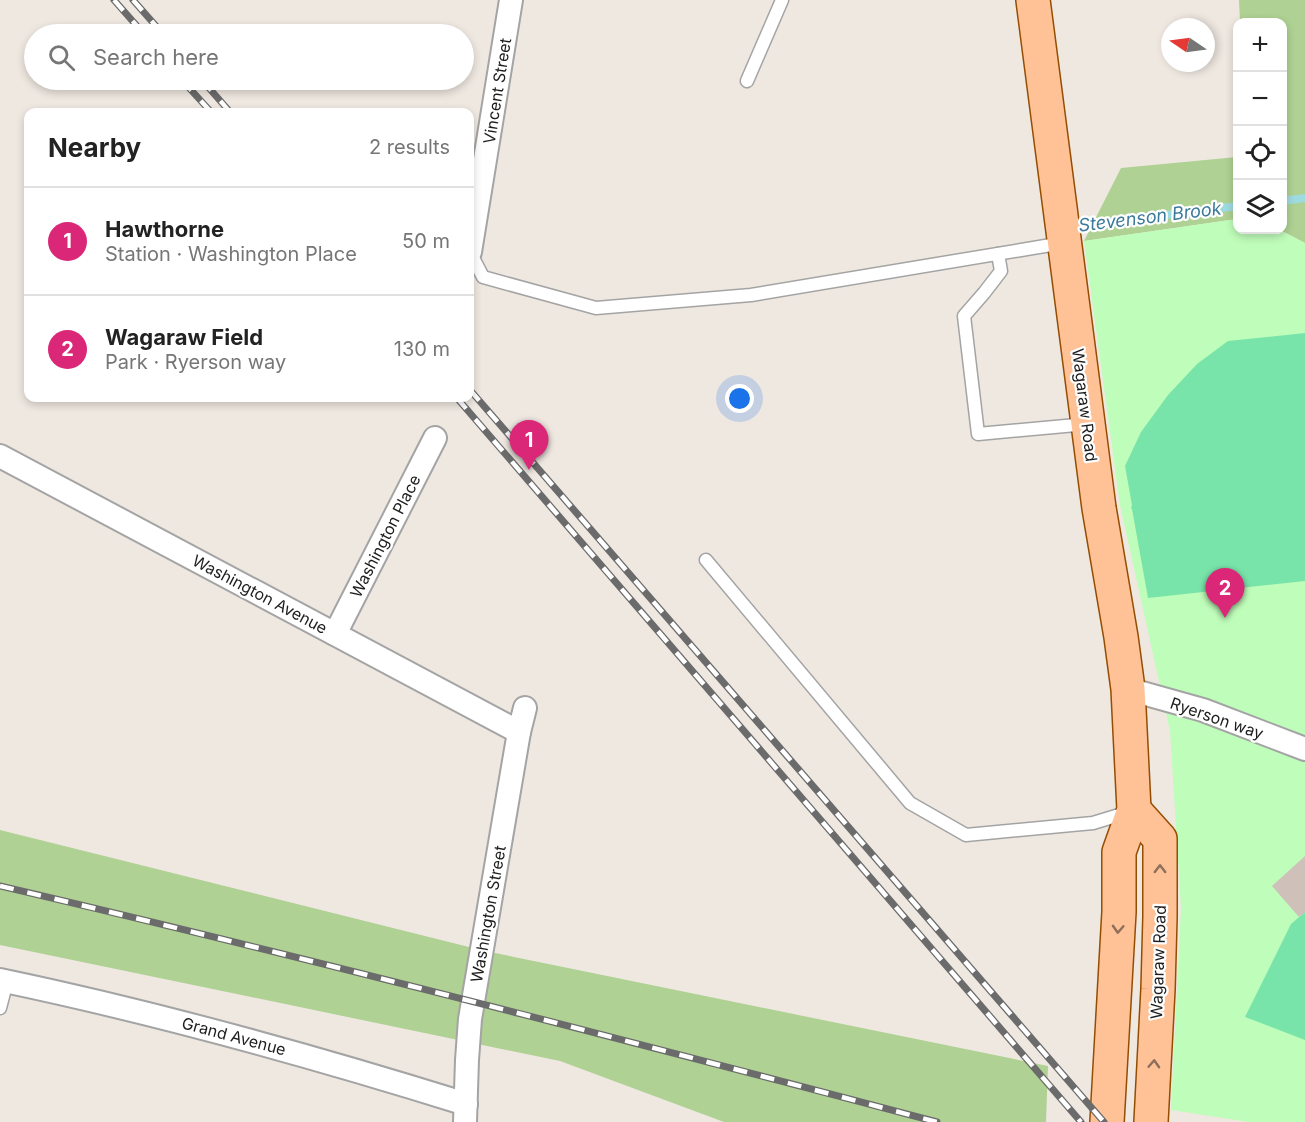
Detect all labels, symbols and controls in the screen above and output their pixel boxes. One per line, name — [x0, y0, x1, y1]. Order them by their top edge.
north arrow — [1161, 18, 1215, 72]
map controls — [1233, 18, 1287, 234]
button: + — [1233, 18, 1287, 72]
search box — [24, 24, 474, 90]
street label: Vincent Street — [479, 37, 515, 145]
icon: search — [45, 41, 78, 74]
text: Search here — [93, 44, 219, 70]
button: − — [1233, 72, 1287, 126]
button: locate — [1233, 126, 1287, 180]
text: Nearby — [48, 132, 141, 163]
text: 2 results — [369, 135, 450, 159]
button: layers — [1233, 180, 1287, 234]
water label: Stevenson Brook — [1077, 197, 1224, 236]
text: Hawthorne — [105, 216, 224, 242]
text: 1 — [63, 229, 72, 253]
text: 50 m — [402, 229, 450, 253]
text: Station · Washington Place — [105, 242, 357, 266]
text: Wagaraw Field — [105, 324, 263, 350]
text: 2 — [61, 337, 74, 361]
text: 130 m — [394, 337, 450, 361]
street label: Wagaraw Road — [1068, 347, 1102, 463]
text: Park · Ryerson way — [105, 350, 286, 374]
your location — [725, 384, 754, 413]
pin: 1 — [510, 420, 548, 470]
street label: Washington Place — [345, 471, 425, 601]
street label: Washington Avenue — [189, 550, 331, 638]
pin: 2 — [1206, 568, 1244, 618]
street label: Ryerson way — [1168, 693, 1266, 743]
street label: Washington Street — [466, 844, 510, 984]
one-way arrow — [1154, 864, 1166, 873]
street label: Wagaraw Road — [1146, 905, 1170, 1019]
one-way arrow — [1111, 925, 1124, 934]
street label: Grand Avenue — [180, 1013, 288, 1059]
one-way arrow — [1148, 1059, 1161, 1068]

